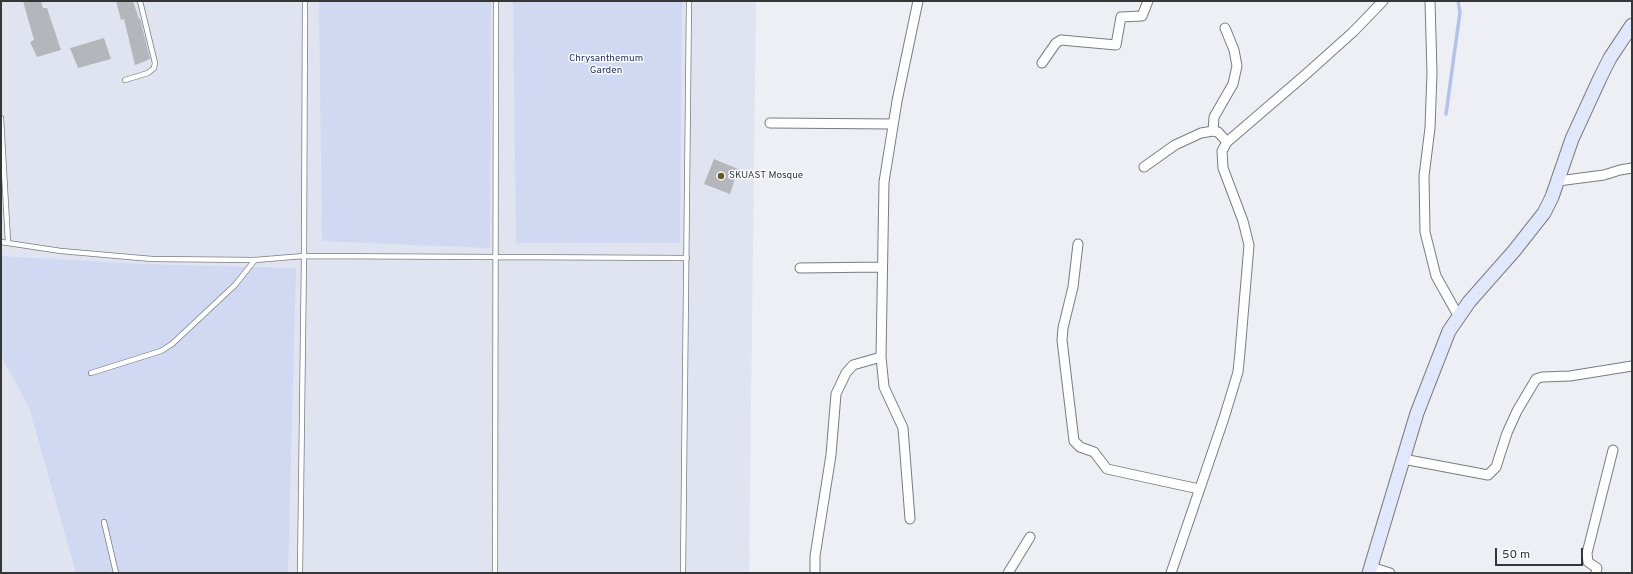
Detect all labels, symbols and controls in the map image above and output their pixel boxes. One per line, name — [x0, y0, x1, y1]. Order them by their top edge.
park label: Chrysanthemum Garden — [569, 53, 643, 76]
place label: SKUAST Mosque — [729, 170, 803, 182]
marker: SKUAST Mosque — [716, 171, 726, 181]
scale bar — [1497, 540, 1585, 566]
text: 50 m — [1502, 547, 1530, 563]

